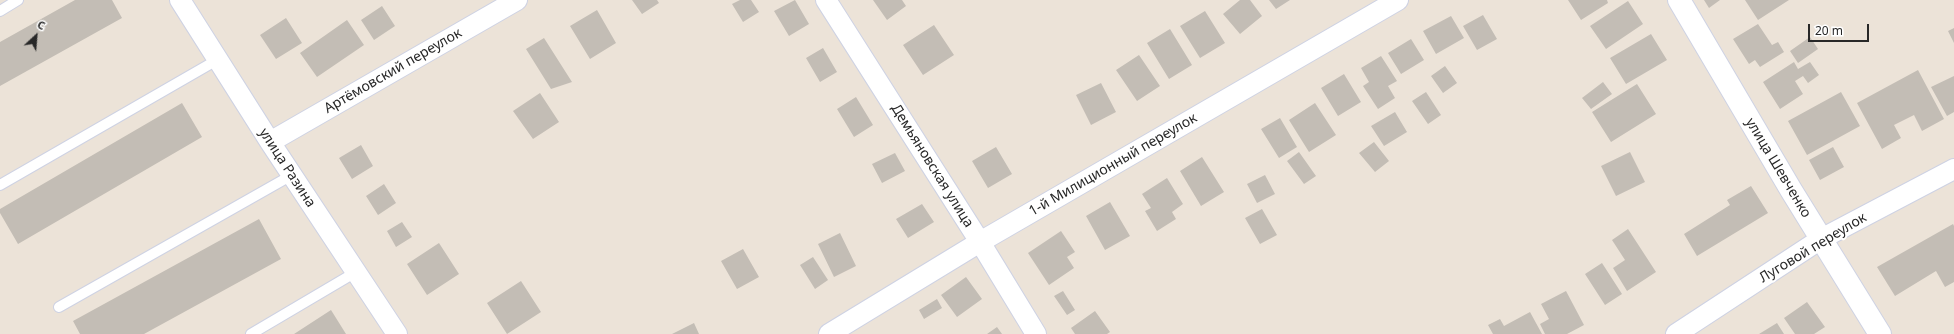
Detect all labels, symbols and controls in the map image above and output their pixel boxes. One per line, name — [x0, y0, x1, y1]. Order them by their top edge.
north arrow — [16, 16, 56, 56]
text: С — [35, 16, 48, 33]
scale bar — [1810, 16, 1871, 42]
text: 20 m — [1815, 22, 1843, 39]
street label: Артёмовский переулок — [321, 25, 465, 117]
street label: Демьяновская улица — [887, 101, 977, 231]
street label: 1-й Милиционный переулок — [1026, 110, 1200, 220]
street label: улица Шевченко — [1742, 115, 1814, 221]
street label: улица Разина — [255, 125, 319, 211]
street label: Луговой переулок — [1756, 209, 1870, 287]

